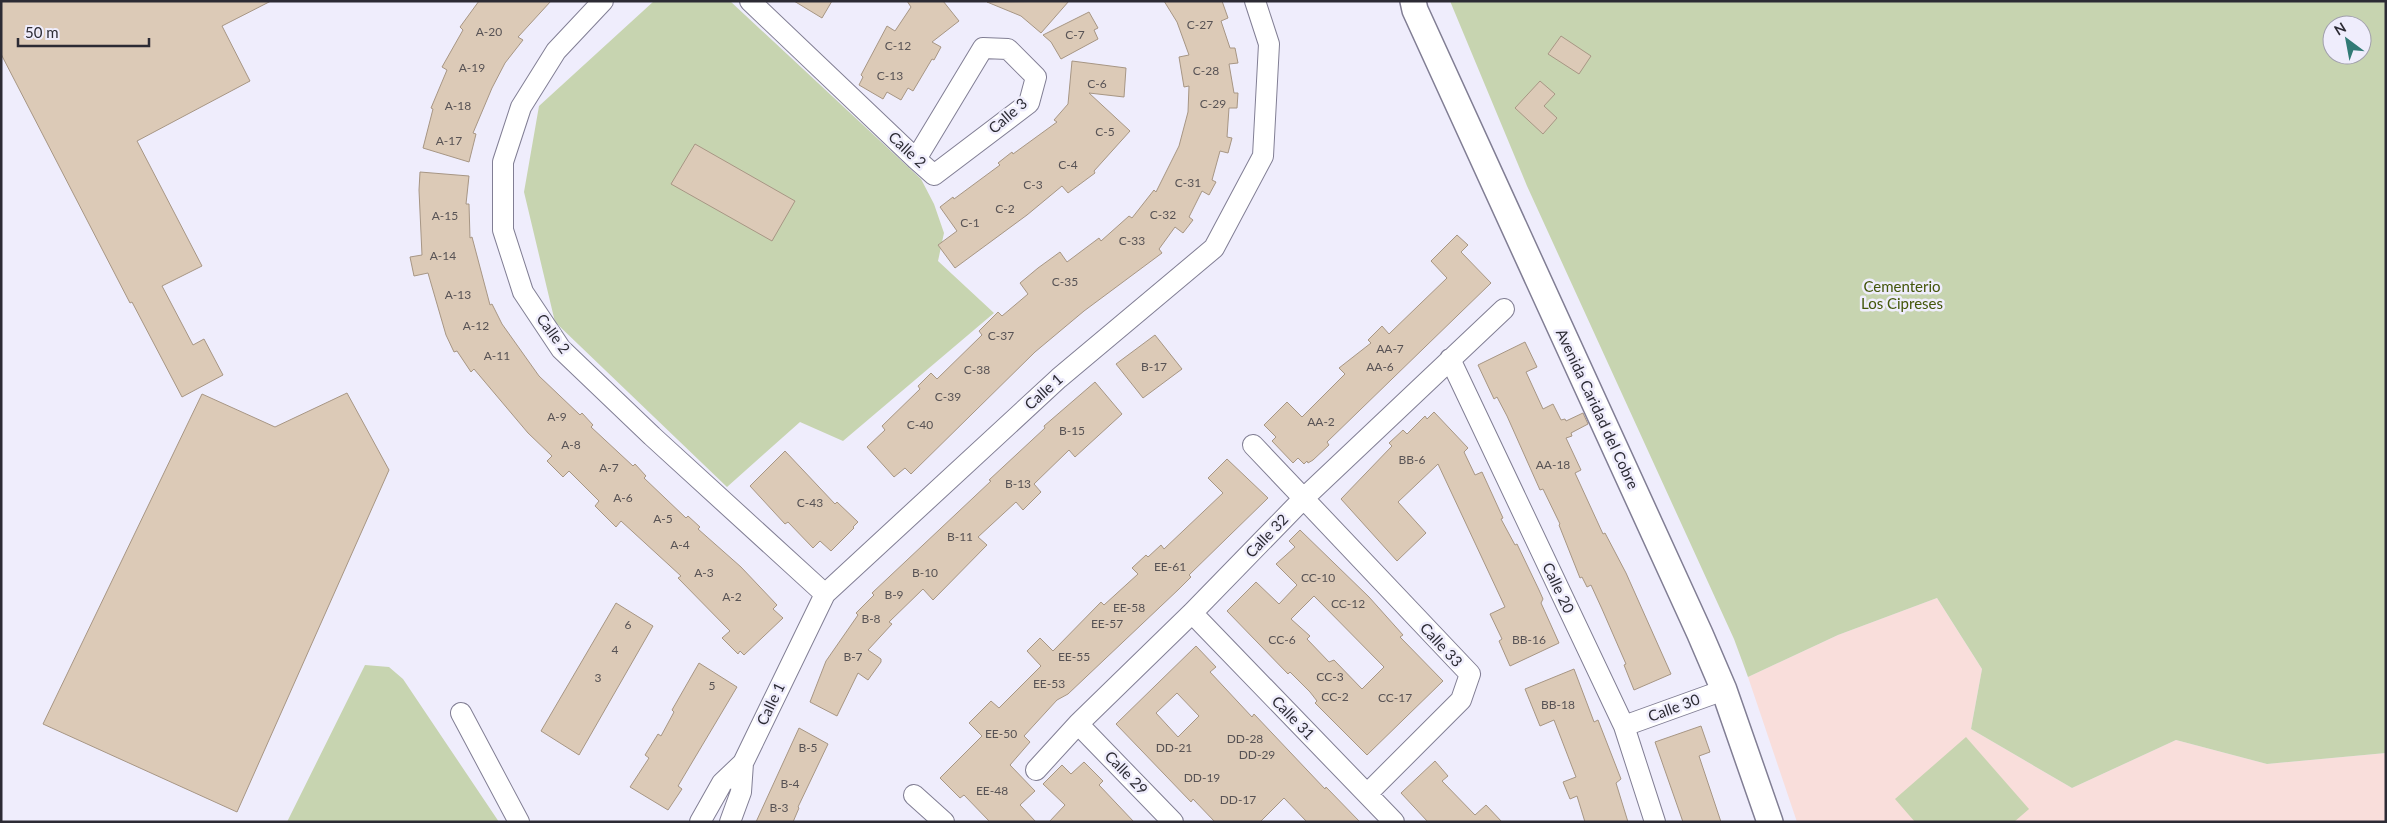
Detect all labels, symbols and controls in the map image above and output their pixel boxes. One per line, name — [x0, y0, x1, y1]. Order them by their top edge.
scale bar — [18, 15, 149, 47]
north arrow — [2322, 15, 2372, 65]
house number: C-27 — [1187, 17, 1213, 32]
text: N — [2331, 18, 2349, 39]
text: 50 m — [25, 23, 59, 41]
house number: A-20 — [476, 24, 502, 39]
house number: C-7 — [1065, 27, 1085, 42]
house number: C-12 — [885, 38, 911, 53]
house number: A-19 — [459, 60, 485, 75]
house number: C-28 — [1193, 63, 1219, 78]
house number: C-13 — [877, 68, 903, 83]
house number: C-6 — [1087, 76, 1107, 91]
street label: Calle 3 — [984, 94, 1030, 137]
house number: C-29 — [1200, 96, 1226, 111]
house number: A-18 — [445, 98, 471, 113]
house number: C-5 — [1095, 124, 1115, 139]
street label: Calle 2 — [885, 127, 930, 171]
house number: A-17 — [436, 133, 462, 148]
house number: C-4 — [1058, 157, 1078, 172]
house number: C-31 — [1175, 175, 1201, 190]
house number: C-3 — [1023, 177, 1043, 192]
house number: C-2 — [995, 201, 1015, 216]
house number: C-32 — [1150, 207, 1176, 222]
house number: A-15 — [432, 208, 458, 223]
house number: C-1 — [960, 215, 980, 230]
house number: C-33 — [1119, 233, 1145, 248]
house number: A-14 — [430, 248, 456, 263]
house number: C-35 — [1052, 274, 1078, 289]
park label: Cementerio Los Cipreses — [1861, 277, 1943, 312]
house number: A-13 — [445, 287, 471, 302]
street label: Calle 2 — [533, 310, 574, 357]
house number: A-12 — [463, 318, 489, 333]
street label: Avenida Caridad del Cobre — [1553, 326, 1643, 492]
house number: C-37 — [988, 328, 1014, 343]
house number: AA-7 — [1376, 341, 1404, 356]
house number: A-11 — [484, 348, 510, 363]
house number: B-17 — [1141, 359, 1167, 374]
house number: AA-6 — [1366, 359, 1394, 374]
house number: C-38 — [964, 362, 990, 377]
street label: Calle 1 — [1021, 370, 1066, 413]
house number: C-39 — [935, 389, 961, 404]
house number: A-9 — [547, 409, 567, 424]
house number: AA-2 — [1307, 414, 1335, 429]
house number: C-40 — [907, 417, 933, 432]
house number: B-15 — [1059, 423, 1085, 438]
house number: A-8 — [561, 437, 581, 452]
house number: BB-6 — [1399, 452, 1426, 467]
house number: AA-18 — [1536, 457, 1570, 472]
house number: A-7 — [599, 460, 619, 475]
house number: B-13 — [1005, 476, 1031, 491]
house number: A-6 — [613, 490, 633, 505]
house number: C-43 — [797, 495, 823, 510]
street label: Calle 32 — [1241, 510, 1291, 561]
house number: A-5 — [653, 511, 673, 526]
house number: B-11 — [947, 529, 973, 544]
house number: A-4 — [670, 537, 690, 552]
house number: EE-61 — [1154, 559, 1186, 574]
street label: Calle 20 — [1539, 559, 1579, 616]
house number: A-3 — [694, 565, 714, 580]
house number: B-10 — [912, 565, 938, 580]
house number: CC-10 — [1301, 570, 1335, 585]
house number: B-9 — [884, 587, 904, 602]
house number: A-2 — [722, 589, 742, 604]
house number: CC-12 — [1331, 596, 1365, 611]
house number: EE-58 — [1113, 600, 1145, 615]
house number: B-8 — [861, 611, 881, 626]
house number: EE-57 — [1091, 616, 1123, 631]
house number: 6 — [625, 617, 632, 632]
street label: Calle 33 — [1417, 619, 1467, 670]
house number: CC-6 — [1268, 632, 1296, 647]
house number: BB-16 — [1512, 632, 1546, 647]
house number: 4 — [612, 642, 619, 657]
house number: B-7 — [843, 649, 863, 664]
house number: EE-55 — [1058, 649, 1090, 664]
house number: CC-3 — [1316, 669, 1344, 684]
house number: 3 — [595, 670, 602, 685]
house number: EE-53 — [1033, 676, 1065, 691]
house number: 5 — [709, 678, 716, 693]
street label: Calle 1 — [752, 679, 788, 728]
house number: CC-2 — [1321, 689, 1349, 704]
street label: Calle 30 — [1645, 689, 1702, 725]
house number: CC-17 — [1378, 690, 1412, 705]
street label: Calle 31 — [1269, 692, 1319, 743]
house number: BB-18 — [1541, 697, 1575, 712]
house number: EE-50 — [985, 726, 1017, 741]
house number: DD-28 — [1227, 731, 1263, 746]
house number: B-5 — [798, 740, 818, 755]
house number: DD-21 — [1156, 740, 1192, 755]
street label: Calle 29 — [1102, 747, 1152, 798]
house number: DD-29 — [1239, 747, 1275, 762]
house number: DD-19 — [1184, 770, 1220, 785]
house number: B-4 — [780, 776, 800, 791]
house number: EE-48 — [976, 783, 1008, 798]
house number: DD-17 — [1220, 792, 1256, 807]
house number: B-3 — [769, 800, 789, 815]

